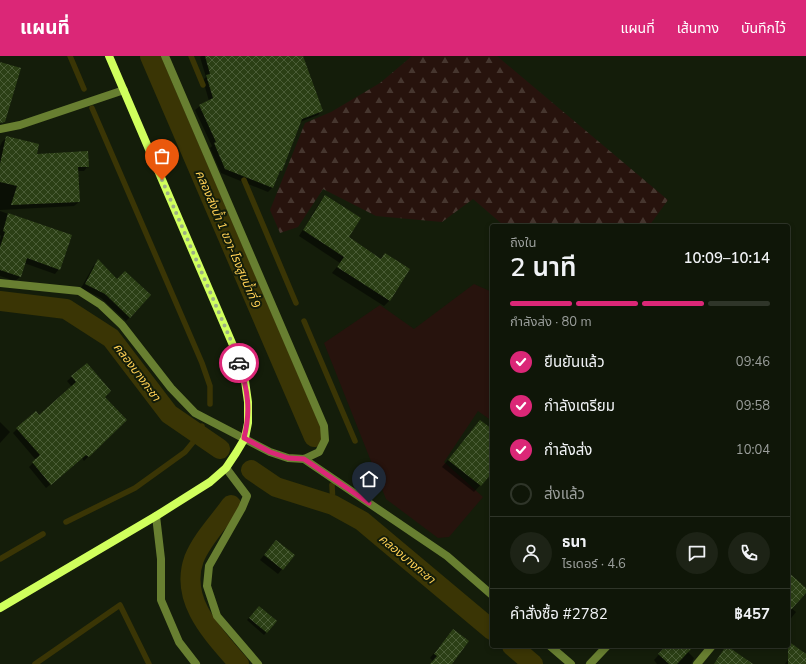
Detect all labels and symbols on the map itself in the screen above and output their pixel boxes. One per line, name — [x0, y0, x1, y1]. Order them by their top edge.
pin — [145, 139, 179, 180]
water label: คลองส่งน้ำ 1 ขวา-โรงสูบน้ำที่ 9 — [192, 167, 265, 311]
water label: คลองบางกะชา — [110, 340, 165, 405]
courier — [219, 343, 259, 383]
pin — [352, 462, 386, 503]
water label: คลองบางกะชา — [375, 531, 439, 588]

